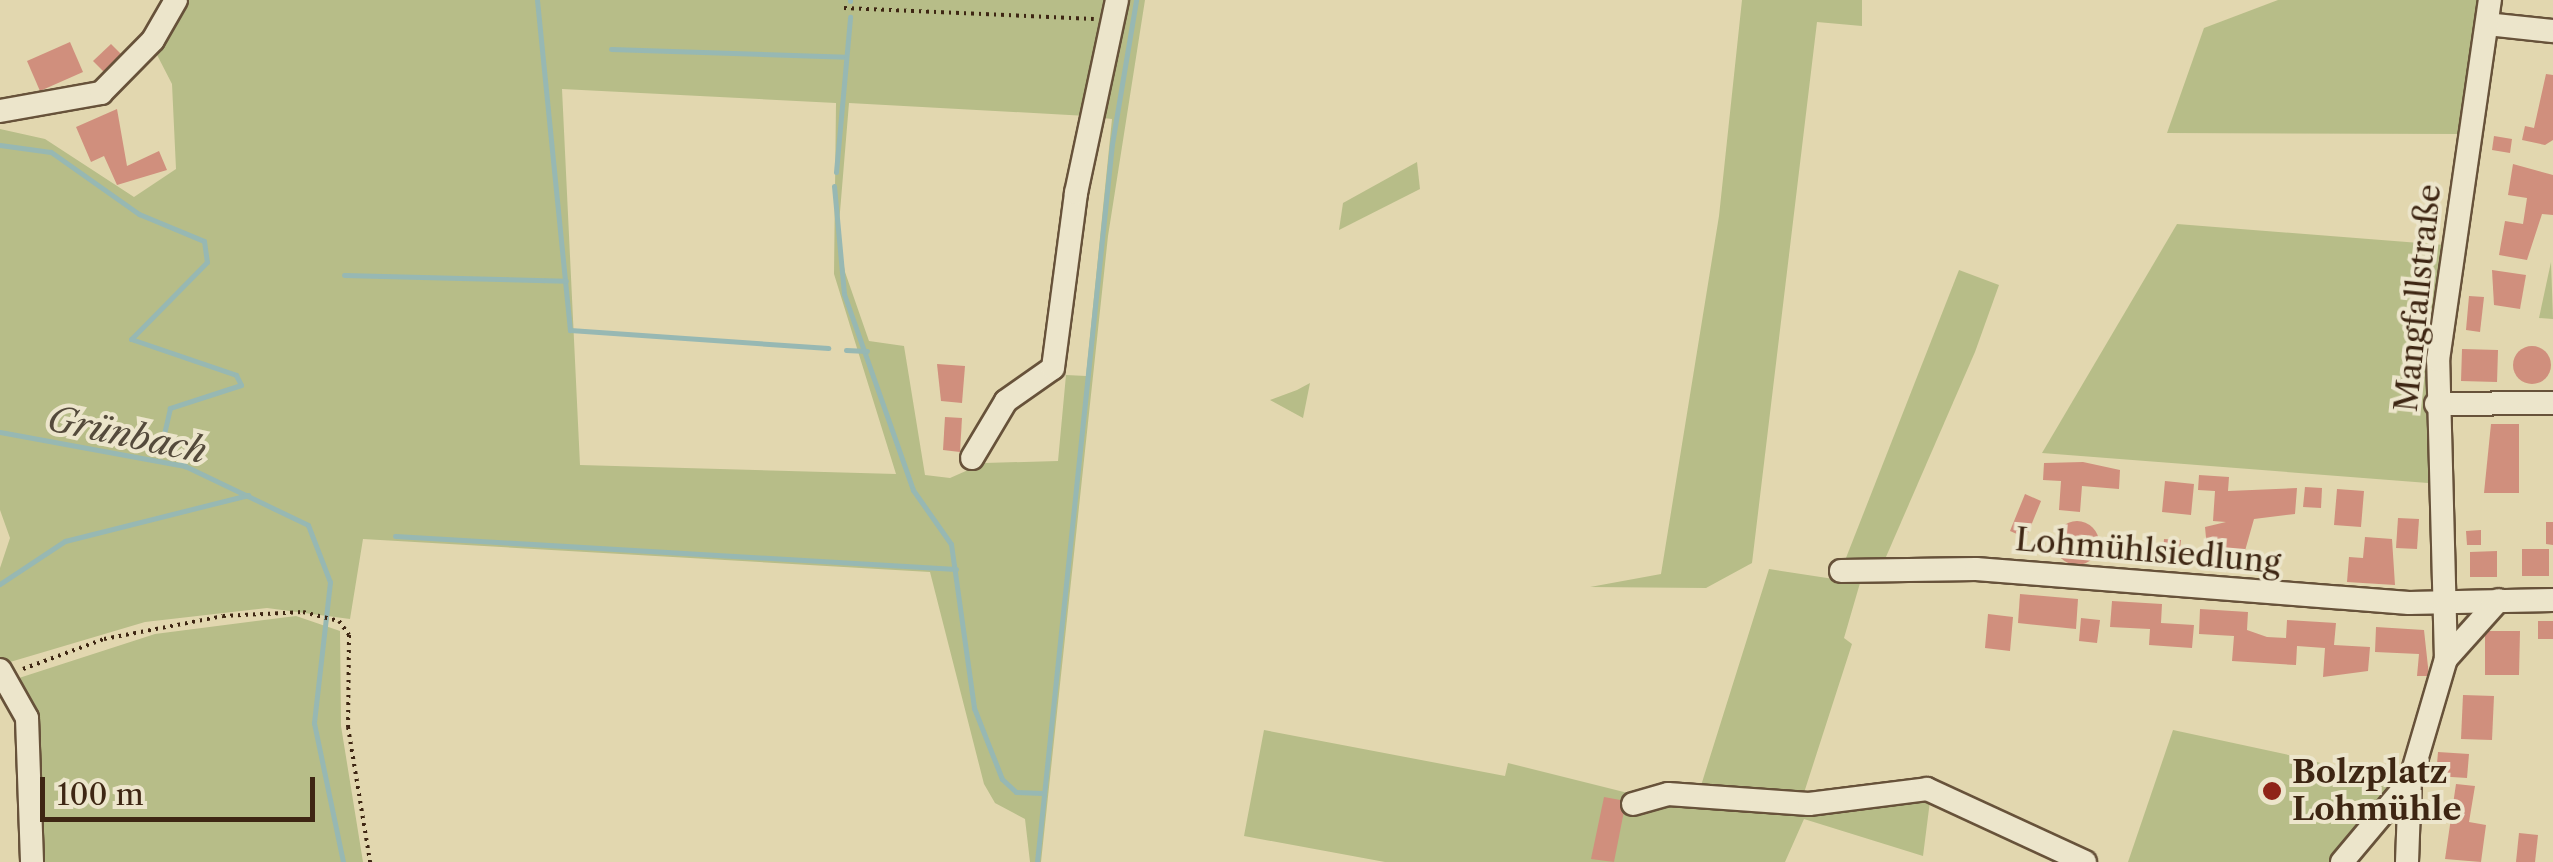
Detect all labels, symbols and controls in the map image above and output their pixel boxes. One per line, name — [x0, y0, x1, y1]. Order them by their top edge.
street label: Mangfallstraße — [2387, 182, 2449, 414]
water label: Grünbach — [44, 398, 210, 472]
street label: Lohmühlsiedlung — [2014, 520, 2282, 582]
place label: Bolzplatz Lohmühle — [2292, 754, 2462, 829]
scale bar — [45, 757, 320, 819]
text: 100 m — [57, 776, 144, 813]
marker: Bolzplatz Lohmühle — [2261, 780, 2283, 802]

